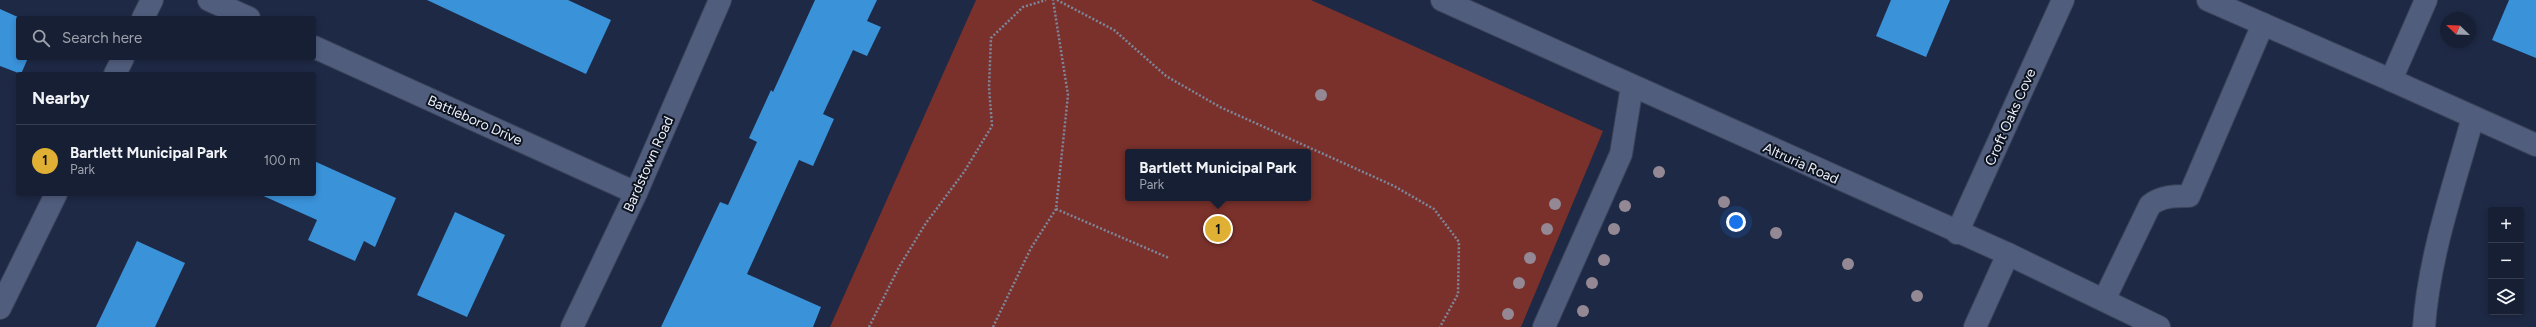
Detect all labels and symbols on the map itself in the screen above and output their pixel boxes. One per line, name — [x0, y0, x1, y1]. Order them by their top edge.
north arrow — [2440, 12, 2476, 48]
street label: Croft Oaks Cove — [1981, 66, 2040, 168]
street label: Battleboro Drive — [425, 92, 525, 149]
street label: Bardstown Road — [620, 114, 677, 215]
street label: Altruria Road — [1760, 139, 1841, 188]
your location — [1726, 212, 1746, 232]
pin: 1 — [1205, 214, 1231, 244]

